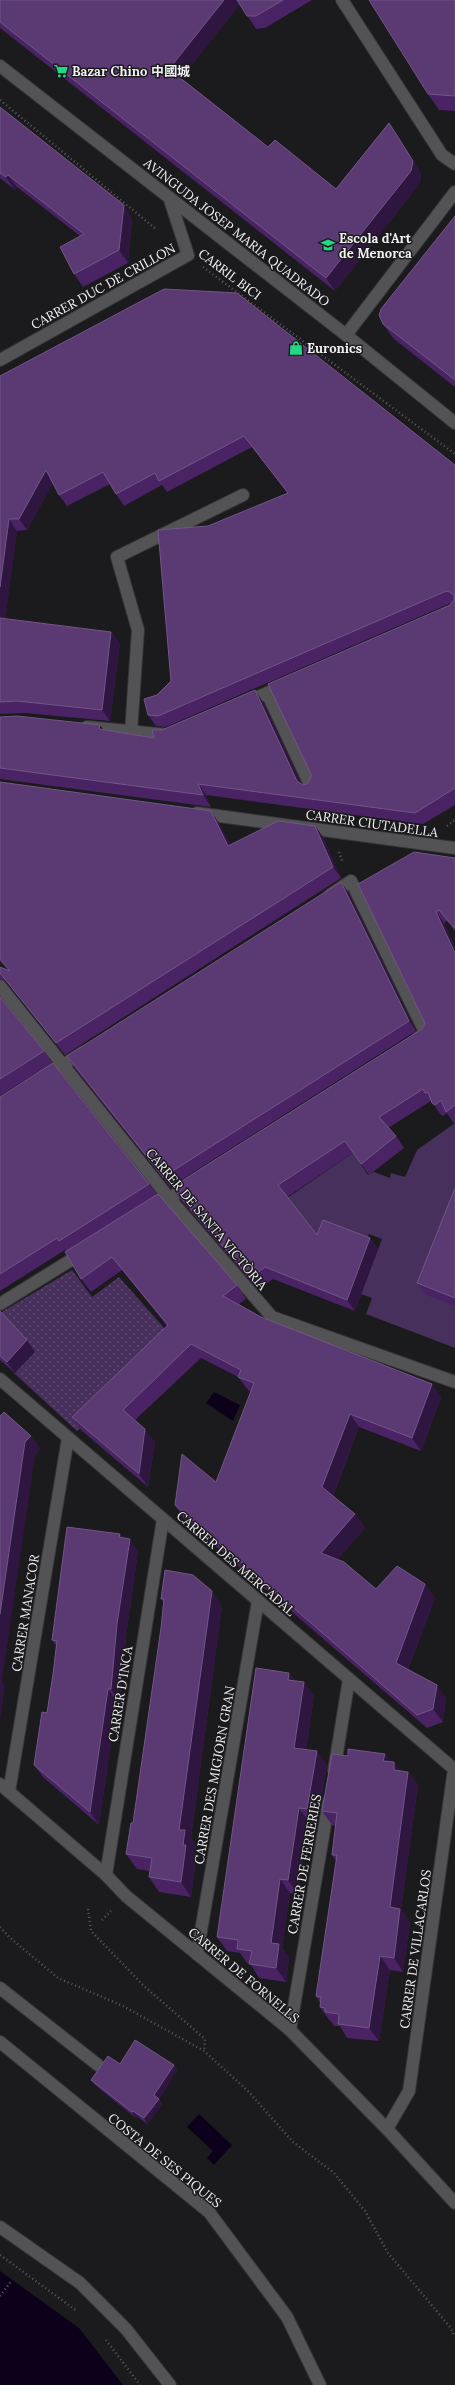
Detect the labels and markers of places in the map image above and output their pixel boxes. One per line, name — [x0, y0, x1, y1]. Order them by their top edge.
supermarket icon: Bazar Chino 中國城 — [53, 63, 69, 79]
place label: Bazar Chino 中國城 — [72, 63, 190, 80]
place label: Escola d'Art de Menorca — [339, 230, 412, 262]
school or university icon: Escola d'Art de Menorca — [320, 237, 336, 253]
shop icon: Euronics — [288, 340, 304, 356]
place label: Euronics — [307, 340, 362, 357]

